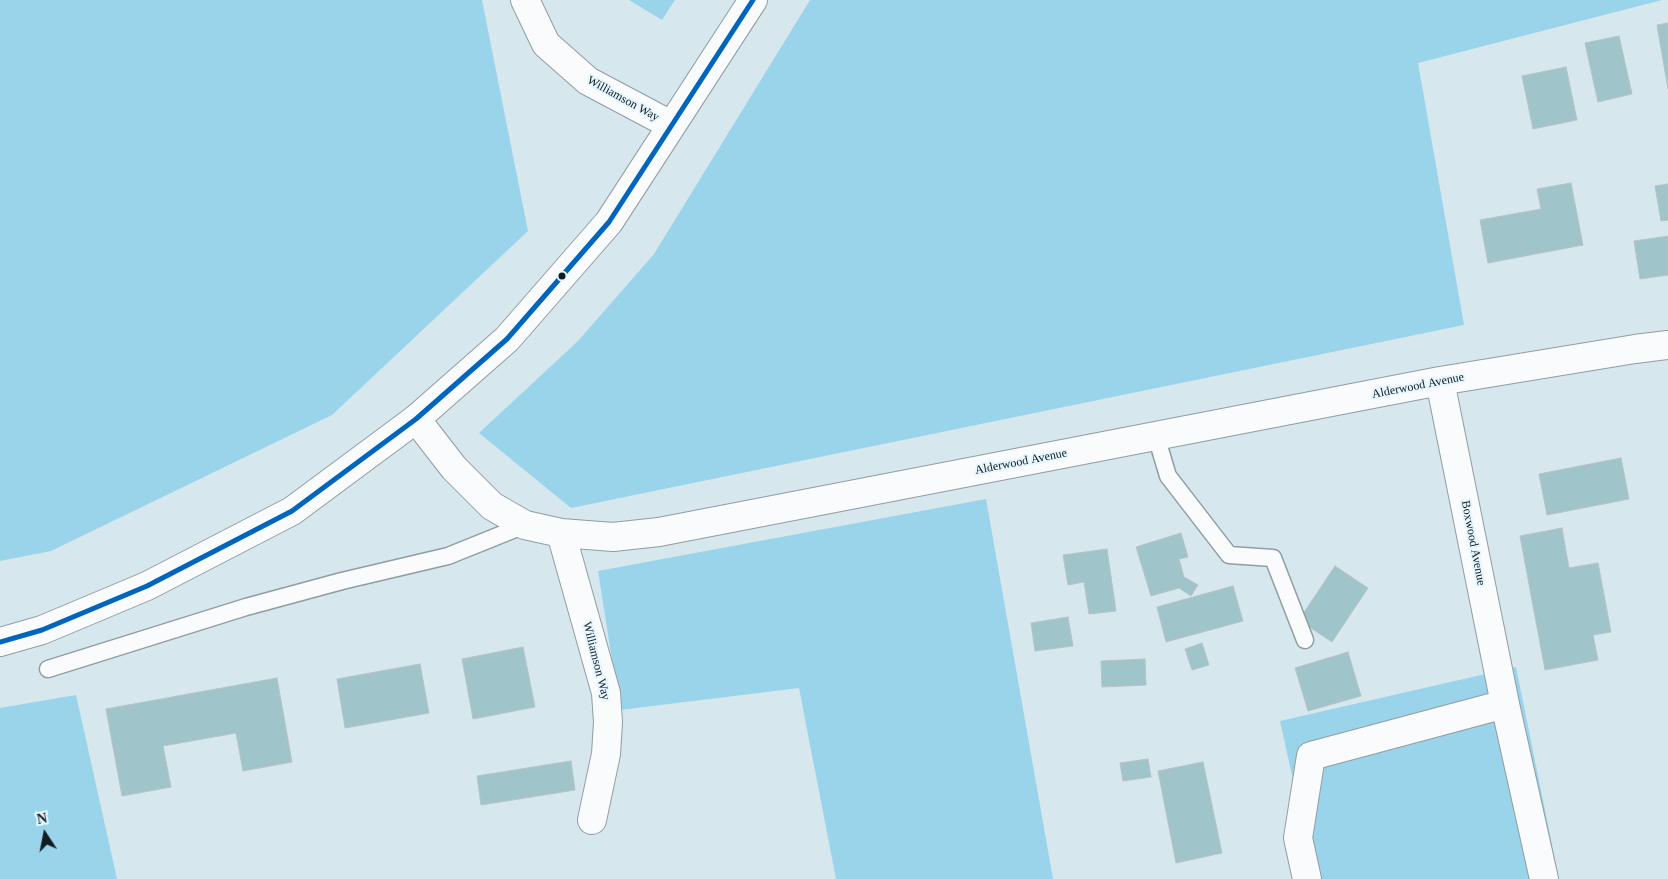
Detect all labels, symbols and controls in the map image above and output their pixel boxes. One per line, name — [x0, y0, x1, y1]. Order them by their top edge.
street label: Williamson Way — [584, 73, 662, 125]
unlabelled marker — [557, 271, 567, 281]
street label: Alderwood Avenue — [1371, 370, 1465, 402]
street label: Alderwood Avenue — [974, 446, 1068, 478]
street label: Boxwood Avenue — [1458, 499, 1488, 587]
street label: Williamson Way — [579, 620, 613, 702]
north arrow — [20, 809, 70, 859]
text: N — [36, 810, 48, 827]

